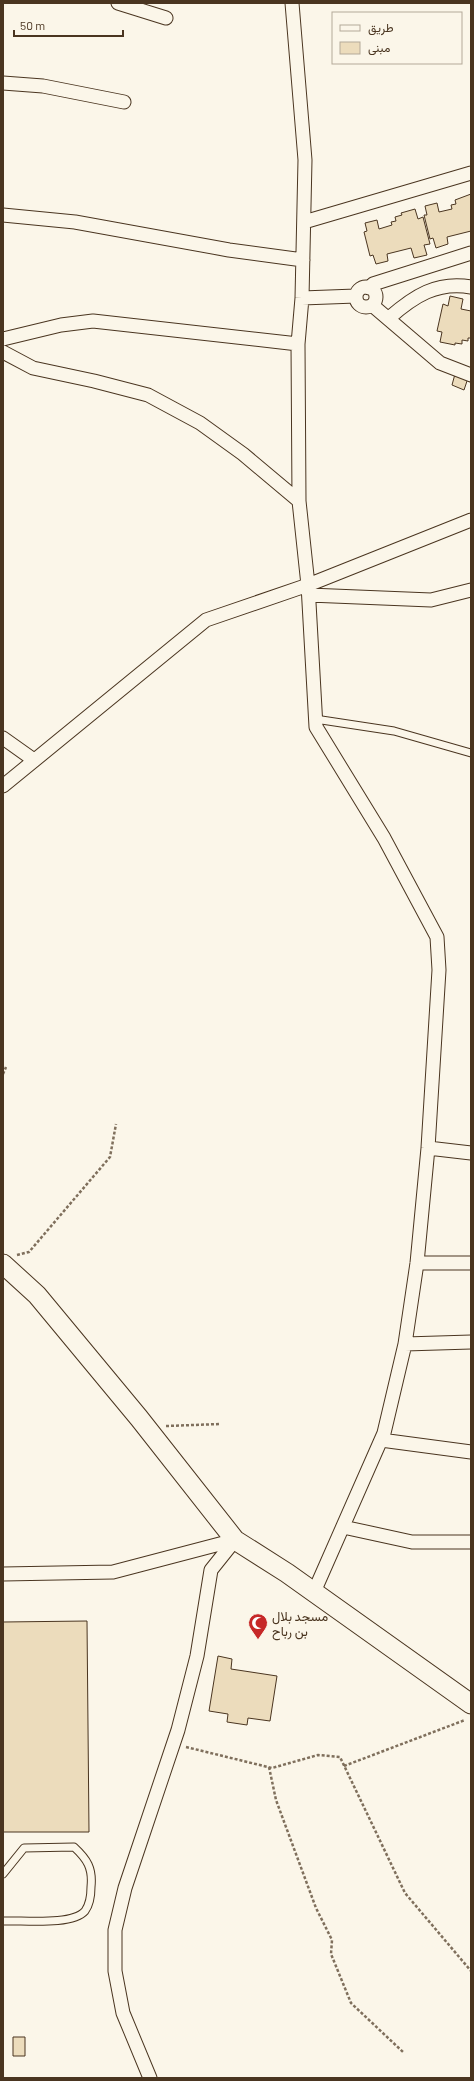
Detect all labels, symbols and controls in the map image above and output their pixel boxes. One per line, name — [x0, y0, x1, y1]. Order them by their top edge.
scale bar — [14, 12, 123, 38]
legend — [332, 12, 462, 64]
text: 50 m — [20, 18, 45, 32]
text: طريق — [368, 20, 394, 36]
text: مبنى — [368, 40, 390, 56]
place label: مسجد بلال بن رباح — [272, 1608, 328, 1641]
mosque icon: مسجد بلال بن رباح — [247, 1612, 269, 1640]

